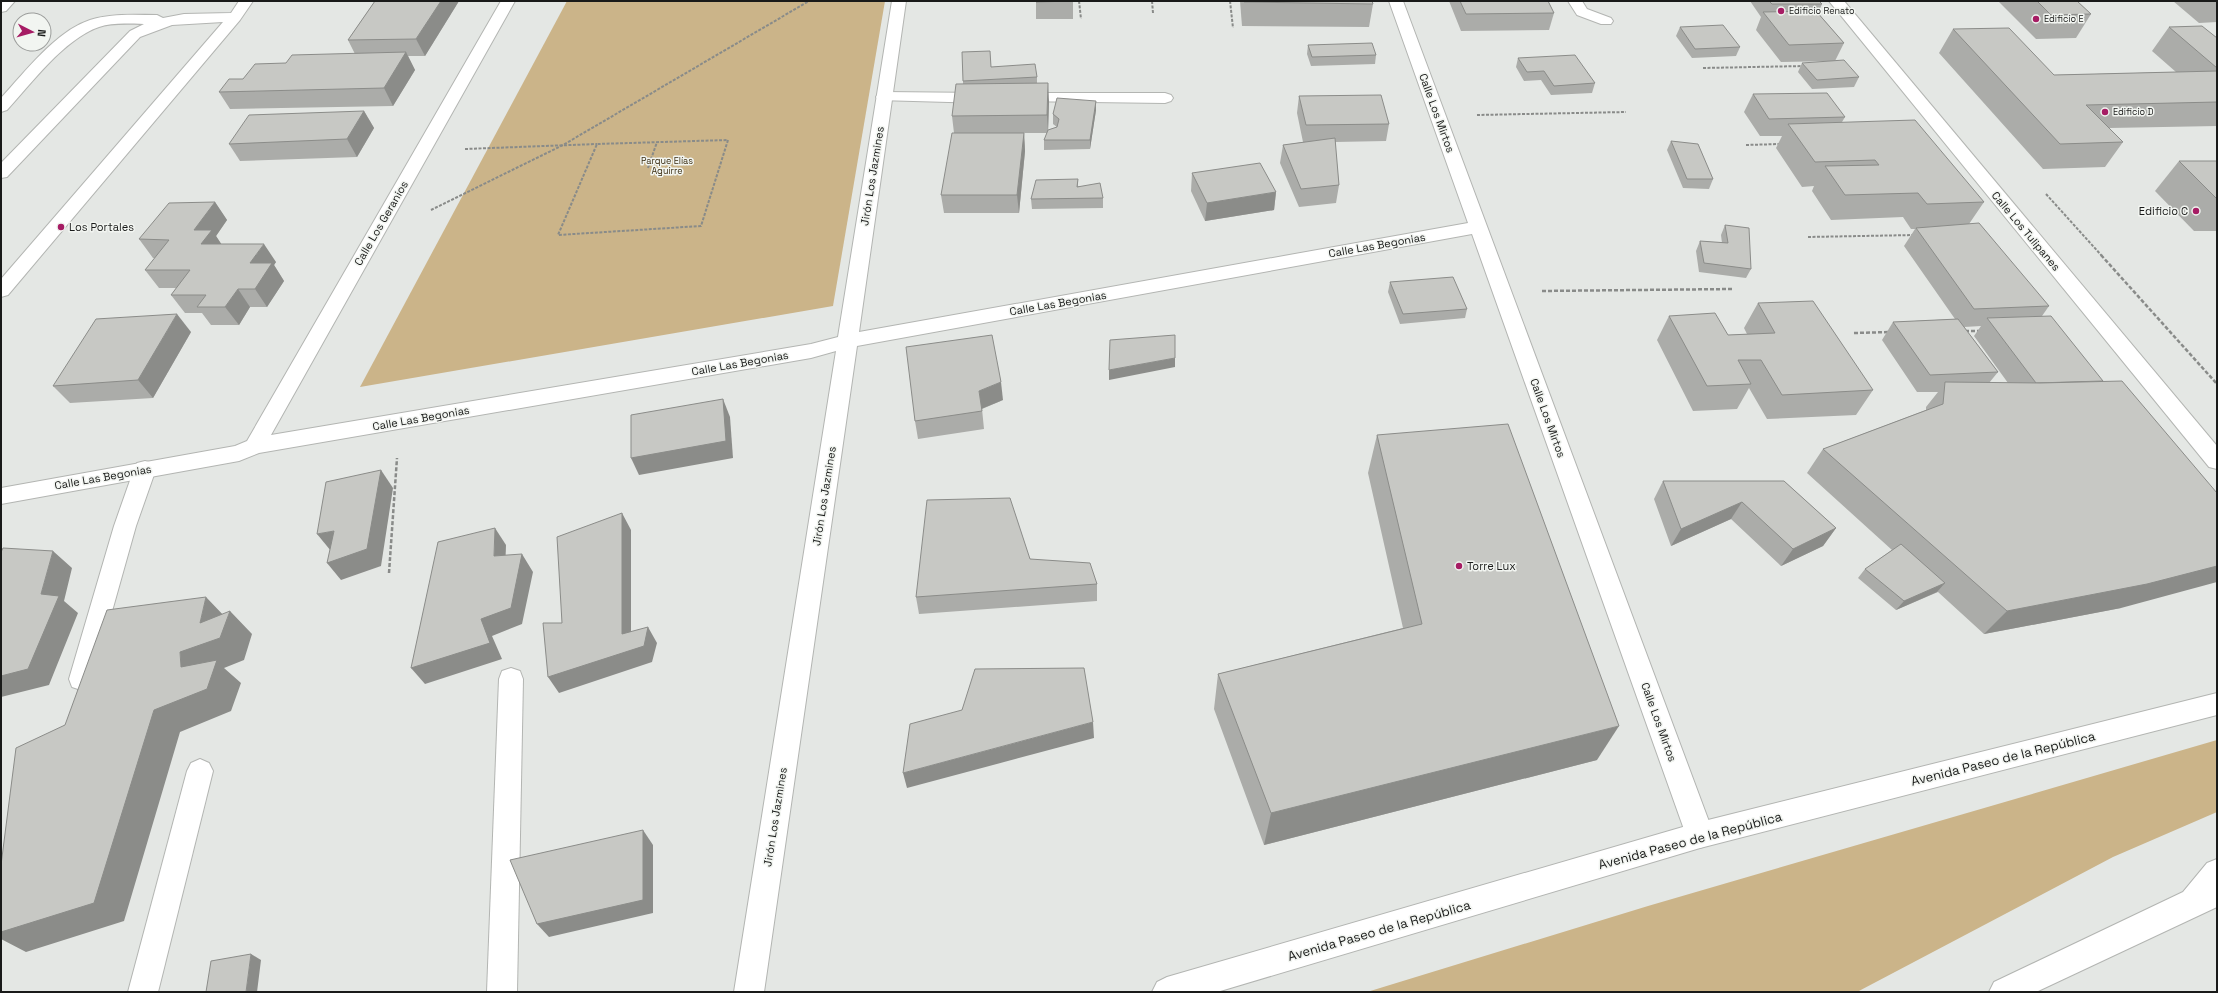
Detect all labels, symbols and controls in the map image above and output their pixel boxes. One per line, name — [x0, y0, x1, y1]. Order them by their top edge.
place label: Edificio Renato — [1789, 5, 1855, 17]
marker: Edificio Renato — [1776, 6, 1786, 16]
north arrow — [12, 12, 52, 52]
place label: Edificio E — [2044, 13, 2084, 25]
marker: Edificio E — [2031, 14, 2041, 24]
text: N — [35, 29, 49, 37]
street label: Calle Los Mirtos — [1416, 71, 1458, 155]
place label: Edificio D — [2113, 106, 2153, 118]
marker: Edificio D — [2100, 107, 2110, 117]
street label: Jirón Los Jazmines — [857, 125, 887, 227]
park label: Parque Elías Aguirre — [641, 155, 693, 177]
street label: Calle Los Geranios — [351, 178, 411, 268]
street label: Calle Los Tulipanes — [1989, 188, 2063, 274]
place label: Edificio C — [2139, 204, 2188, 218]
marker: Edificio C — [2191, 206, 2201, 216]
place label: Los Portales — [69, 220, 134, 234]
marker: Los Portales — [56, 222, 66, 232]
street label: Calle Las Begonias — [1327, 230, 1427, 260]
street label: Calle Las Begonias — [1008, 288, 1108, 318]
street label: Calle Las Begonias — [690, 348, 790, 378]
street label: Calle Los Mirtos — [1527, 376, 1569, 460]
street label: Calle Las Begonias — [371, 403, 471, 433]
street label: Jirón Los Jazmines — [809, 445, 839, 547]
street label: Calle Las Begonias — [53, 462, 153, 492]
place label: Torre Lux — [1467, 559, 1516, 573]
marker: Torre Lux — [1454, 561, 1464, 571]
street label: Calle Los Mirtos — [1638, 680, 1680, 764]
street label: Avenida Paseo de la República — [1909, 727, 2098, 790]
street label: Jirón Los Jazmines — [760, 766, 790, 868]
street label: Avenida Paseo de la República — [1596, 808, 1784, 873]
street label: Avenida Paseo de la República — [1286, 896, 1473, 965]

